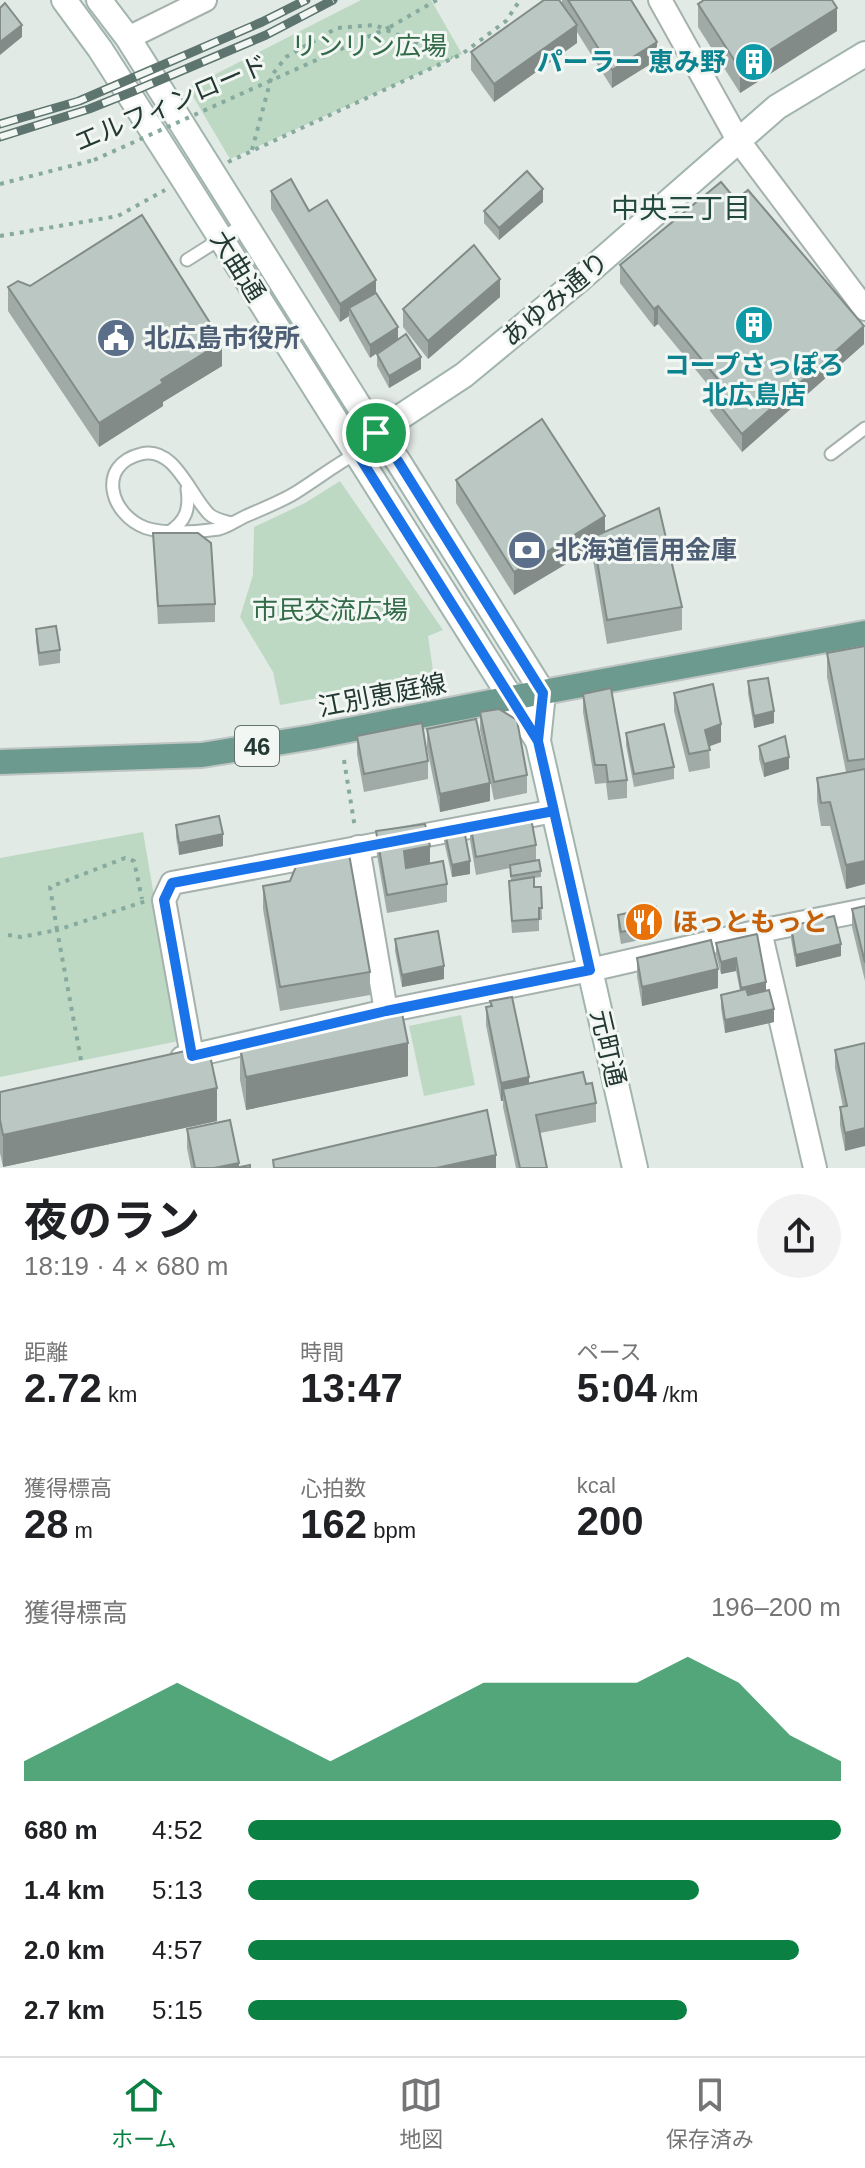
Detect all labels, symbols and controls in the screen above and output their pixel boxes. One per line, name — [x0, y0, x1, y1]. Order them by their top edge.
park label: リンリン広場 — [291, 31, 447, 61]
building icon: パーラー 恵み野 — [733, 41, 775, 83]
place label: パーラー 恵み野 — [537, 47, 726, 77]
street label: エルフィンロード — [70, 49, 272, 157]
district label: 中央三丁目 — [611, 193, 751, 224]
street label: 大曲通 — [205, 225, 271, 307]
street label: あゆみ通り — [496, 246, 614, 352]
building icon: コープさっぽろ 北広島店 — [733, 304, 775, 346]
public building icon: 北広島市役所 — [95, 317, 137, 359]
place label: 北広島市役所 — [144, 323, 300, 353]
place label: コープさっぽろ 北広島店 — [664, 350, 844, 410]
pin — [342, 399, 410, 467]
icon: arrive — [354, 411, 398, 455]
bank icon: 北海道信用金庫 — [506, 529, 548, 571]
place label: 北海道信用金庫 — [555, 535, 737, 565]
park label: 市民交流広場 — [252, 595, 408, 625]
street label: 江別恵庭線 — [315, 668, 449, 722]
road number: 46 — [235, 726, 279, 766]
restaurant icon: ほっともっと — [623, 901, 665, 943]
place label: ほっともっと — [672, 907, 828, 937]
street label: 元町通 — [585, 1007, 631, 1089]
button: share — [757, 1194, 841, 1278]
text: 夜のラン — [24, 1196, 200, 1245]
text: 18:19 · 4 × 680 m — [24, 1251, 229, 1281]
text: 距離 — [24, 1340, 68, 1365]
text: 時間 — [300, 1340, 344, 1365]
text: ペース — [577, 1340, 642, 1365]
text: 2.72 — [24, 1366, 102, 1410]
text: 13:47 — [300, 1366, 403, 1410]
text: 5:04 — [577, 1366, 657, 1410]
text: km — [102, 1382, 137, 1407]
text: /km — [657, 1382, 698, 1407]
text: kcal — [577, 1473, 616, 1498]
text: 獲得標高 — [24, 1476, 112, 1501]
text: 心拍数 — [300, 1476, 366, 1501]
text: 200 — [577, 1499, 643, 1543]
text: 28 — [24, 1502, 69, 1546]
text: 162 — [300, 1502, 367, 1546]
text: m — [69, 1518, 93, 1543]
text: bpm — [367, 1518, 416, 1543]
text: 196–200 m — [711, 1592, 841, 1622]
text: 獲得標高 — [24, 1598, 128, 1628]
text: 680 m — [24, 1815, 98, 1845]
text: 4:52 — [152, 1815, 203, 1845]
text: 1.4 km — [24, 1875, 105, 1905]
text: 5:13 — [152, 1875, 203, 1905]
text: 2.0 km — [24, 1935, 105, 1965]
text: 4:57 — [152, 1935, 203, 1965]
text: 2.7 km — [24, 1995, 105, 2025]
text: 5:15 — [152, 1995, 203, 2025]
tab: ホーム — [111, 2073, 177, 2153]
tab: 地図 — [399, 2073, 443, 2153]
tab: 保存済み — [666, 2073, 754, 2153]

